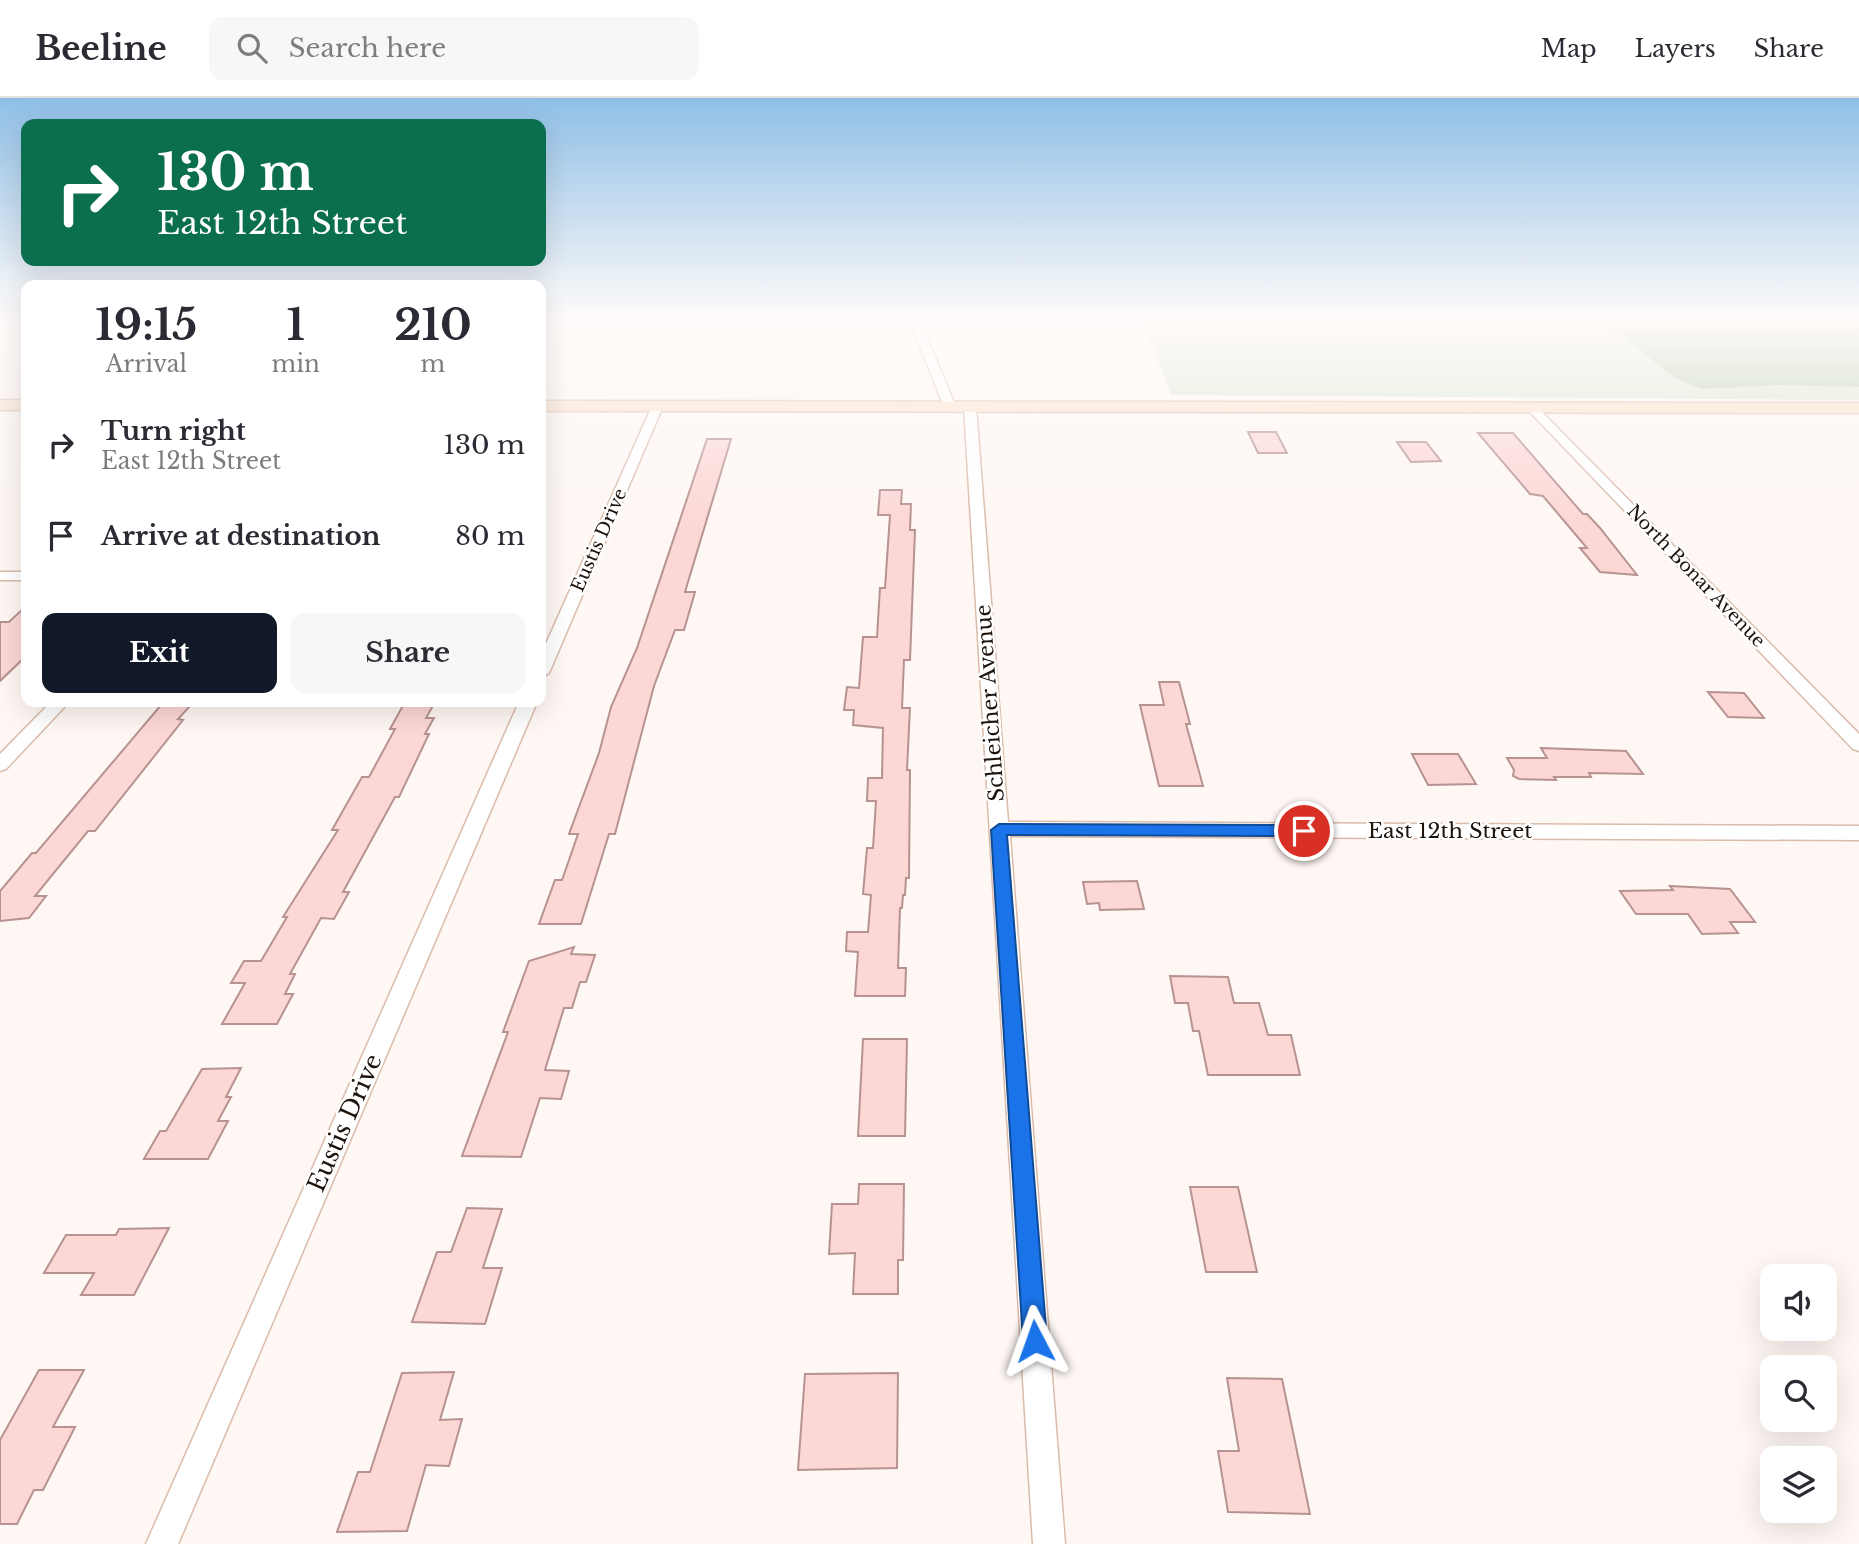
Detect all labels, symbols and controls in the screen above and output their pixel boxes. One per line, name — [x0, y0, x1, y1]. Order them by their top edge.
search box — [209, 17, 699, 80]
text: Beeline — [35, 28, 167, 69]
icon: search — [233, 29, 271, 67]
text: Search here — [289, 32, 446, 64]
text: Map — [1541, 34, 1597, 63]
text: Layers — [1635, 34, 1716, 63]
text: Share — [1754, 34, 1824, 63]
text: 130 m — [157, 142, 314, 203]
icon: right — [42, 147, 133, 238]
text: East 12th Street — [157, 203, 407, 243]
text: 19:15 — [95, 299, 197, 351]
text: 1 — [287, 299, 305, 351]
text: 210 — [394, 299, 472, 351]
text: Arrival — [106, 350, 187, 378]
text: min — [272, 350, 320, 378]
text: m — [421, 350, 445, 378]
text: Turn right — [101, 415, 246, 447]
icon: right — [42, 426, 80, 464]
text: 130 m — [443, 429, 525, 461]
text: East 12th Street — [101, 447, 281, 475]
street label: Eustis Drive — [566, 485, 632, 595]
street label: North Bonar Avenue — [1622, 500, 1770, 652]
icon: arrive — [42, 517, 80, 555]
text: Arrive at destination — [101, 520, 381, 552]
text: 80 m — [455, 520, 525, 552]
street label: Schleicher Avenue — [970, 604, 1010, 802]
button: Exit — [42, 613, 277, 693]
button: Share — [291, 613, 525, 693]
pin — [1274, 801, 1334, 861]
icon: arrive — [1285, 812, 1323, 850]
street label: East 12th Street — [1368, 818, 1532, 844]
street label: Eustis Drive — [301, 1049, 388, 1196]
map controls — [1760, 1264, 1837, 1523]
button: sound — [1760, 1264, 1837, 1341]
position arrow — [998, 1304, 1072, 1378]
button: search — [1760, 1355, 1837, 1432]
button: layers — [1760, 1446, 1837, 1523]

